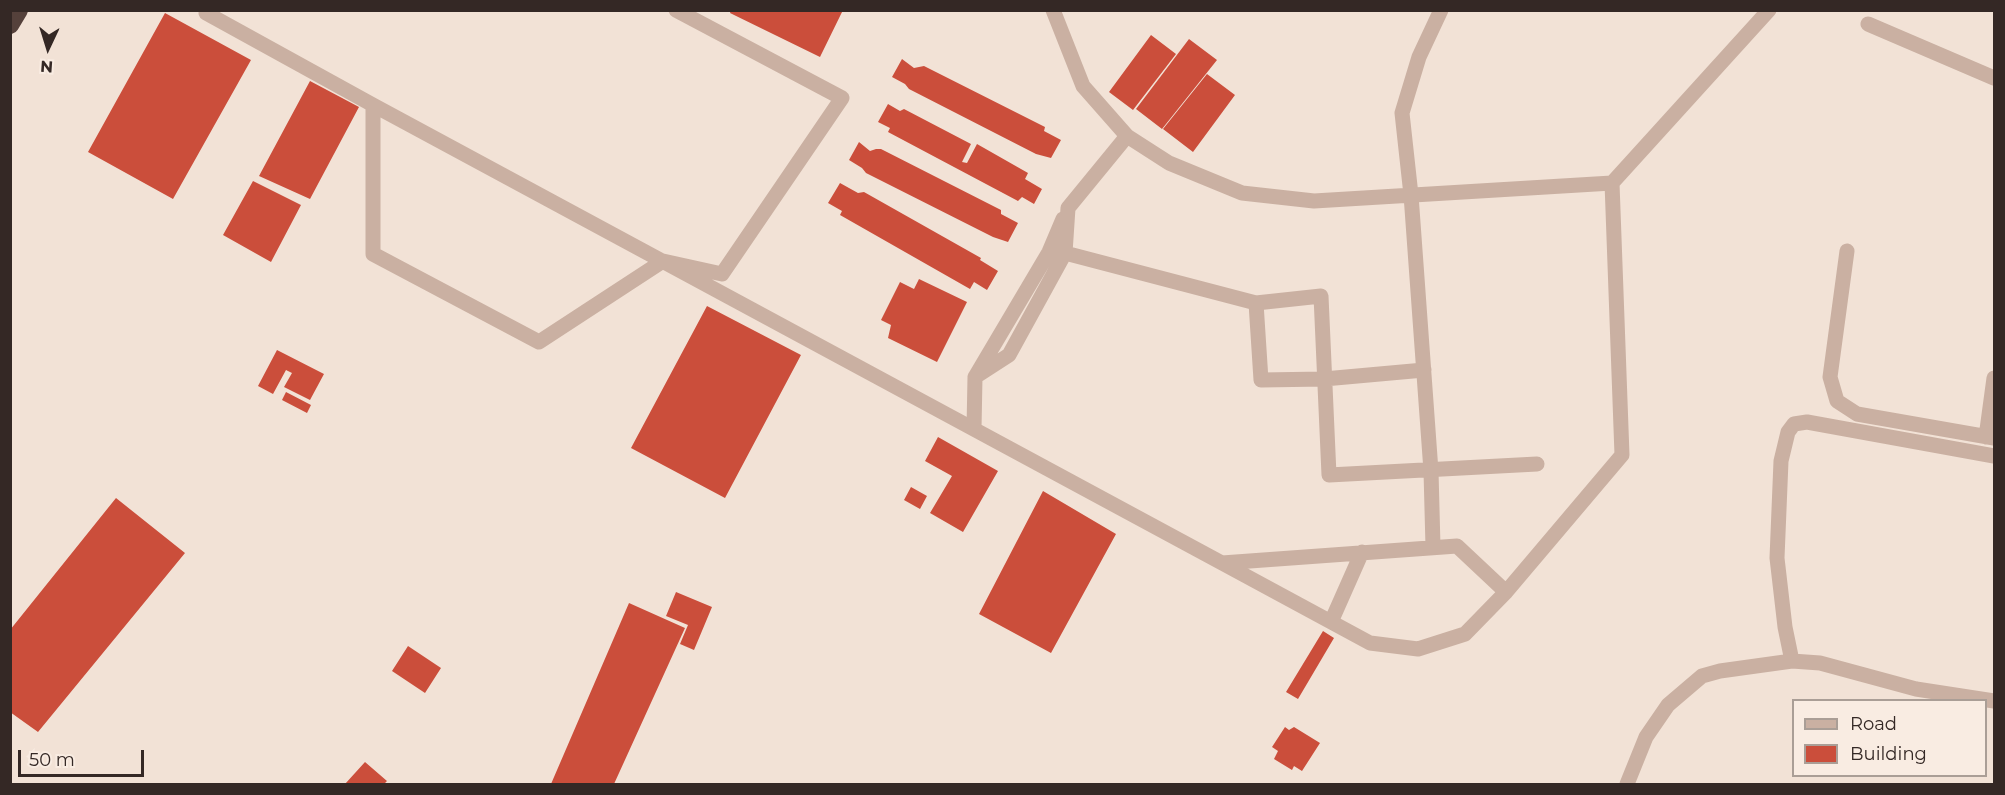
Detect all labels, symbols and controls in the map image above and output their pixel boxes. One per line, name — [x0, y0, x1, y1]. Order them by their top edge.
north arrow — [18, 18, 78, 78]
text: N — [40, 57, 54, 76]
legend — [1792, 699, 1987, 777]
text: Road — [1850, 713, 1897, 735]
scale bar — [21, 738, 147, 776]
text: Building — [1850, 743, 1927, 765]
text: 50 m — [29, 749, 75, 771]

